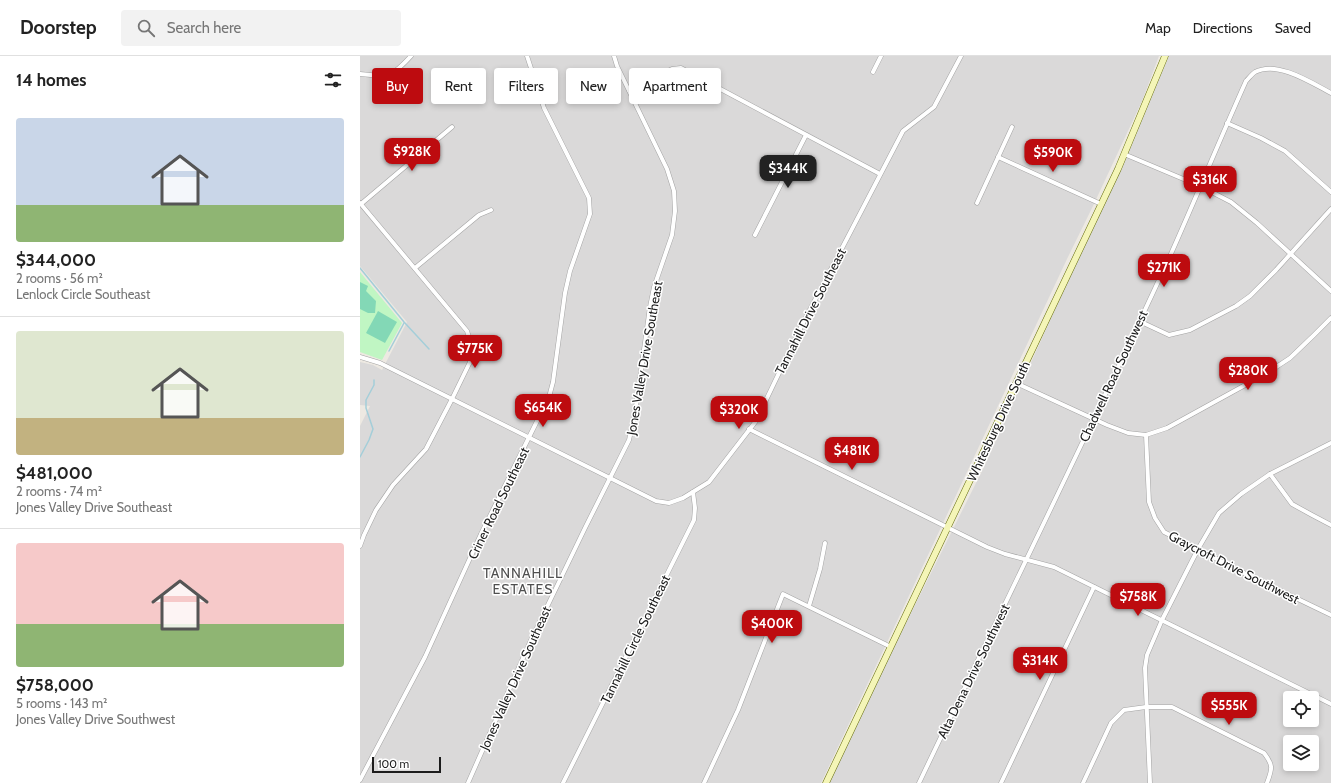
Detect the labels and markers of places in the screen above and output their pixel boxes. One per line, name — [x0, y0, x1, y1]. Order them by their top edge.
pin: $928K — [384, 138, 440, 172]
pin: $590K — [1025, 139, 1081, 173]
pin: $344K — [760, 155, 816, 189]
pin: $316K — [1182, 166, 1238, 200]
pin: $271K — [1136, 254, 1192, 288]
pin: $775K — [447, 335, 503, 369]
pin: $280K — [1220, 357, 1276, 391]
pin: $654K — [515, 394, 571, 428]
pin: $320K — [711, 396, 767, 430]
pin: $481K — [824, 437, 880, 471]
pin: $758K — [1110, 583, 1166, 617]
pin: $400K — [744, 610, 800, 644]
pin: $314K — [1012, 647, 1068, 681]
pin: $555K — [1201, 692, 1257, 726]

